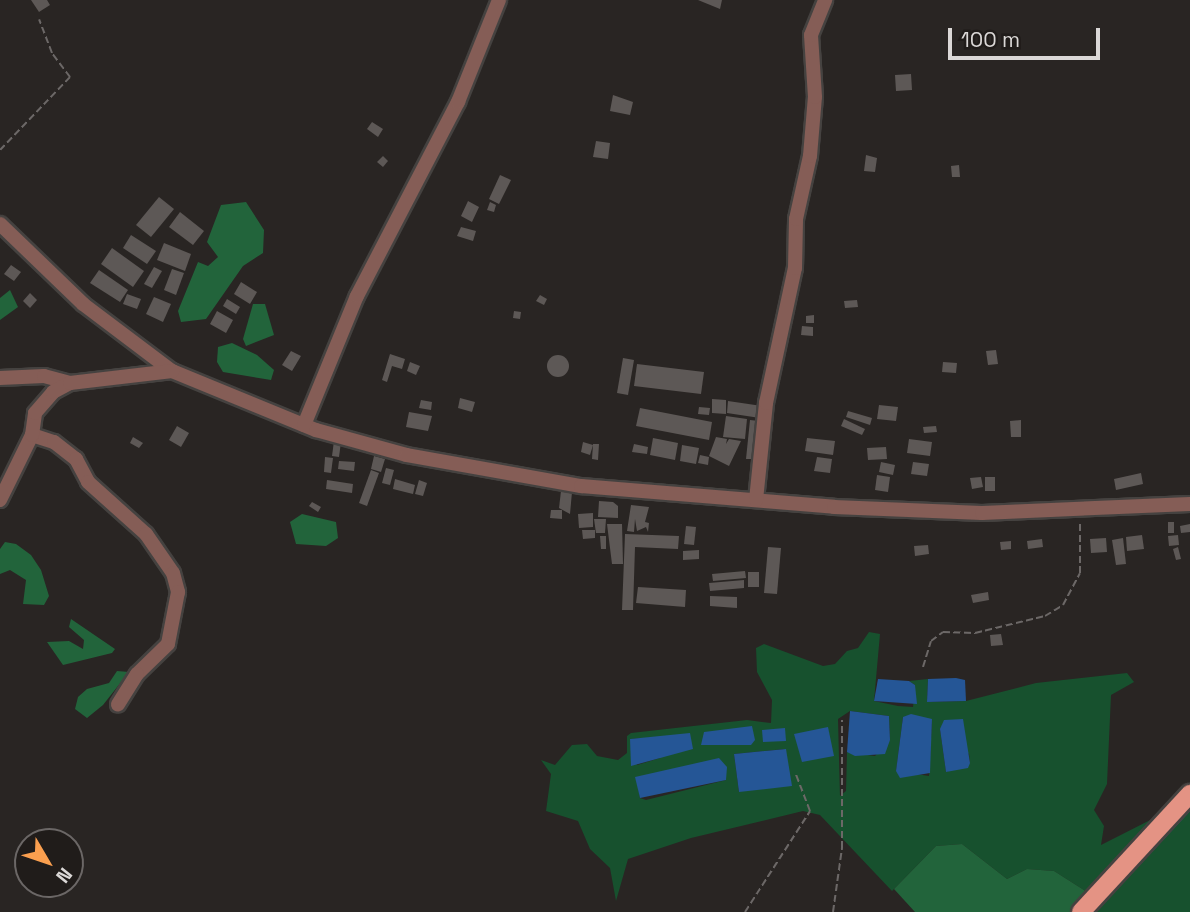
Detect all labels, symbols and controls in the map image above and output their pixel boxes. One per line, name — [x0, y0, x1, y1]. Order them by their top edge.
scale bar — [952, 14, 1104, 58]
text: 100 m — [961, 26, 1020, 53]
north arrow — [14, 828, 84, 898]
text: N — [50, 862, 78, 888]

